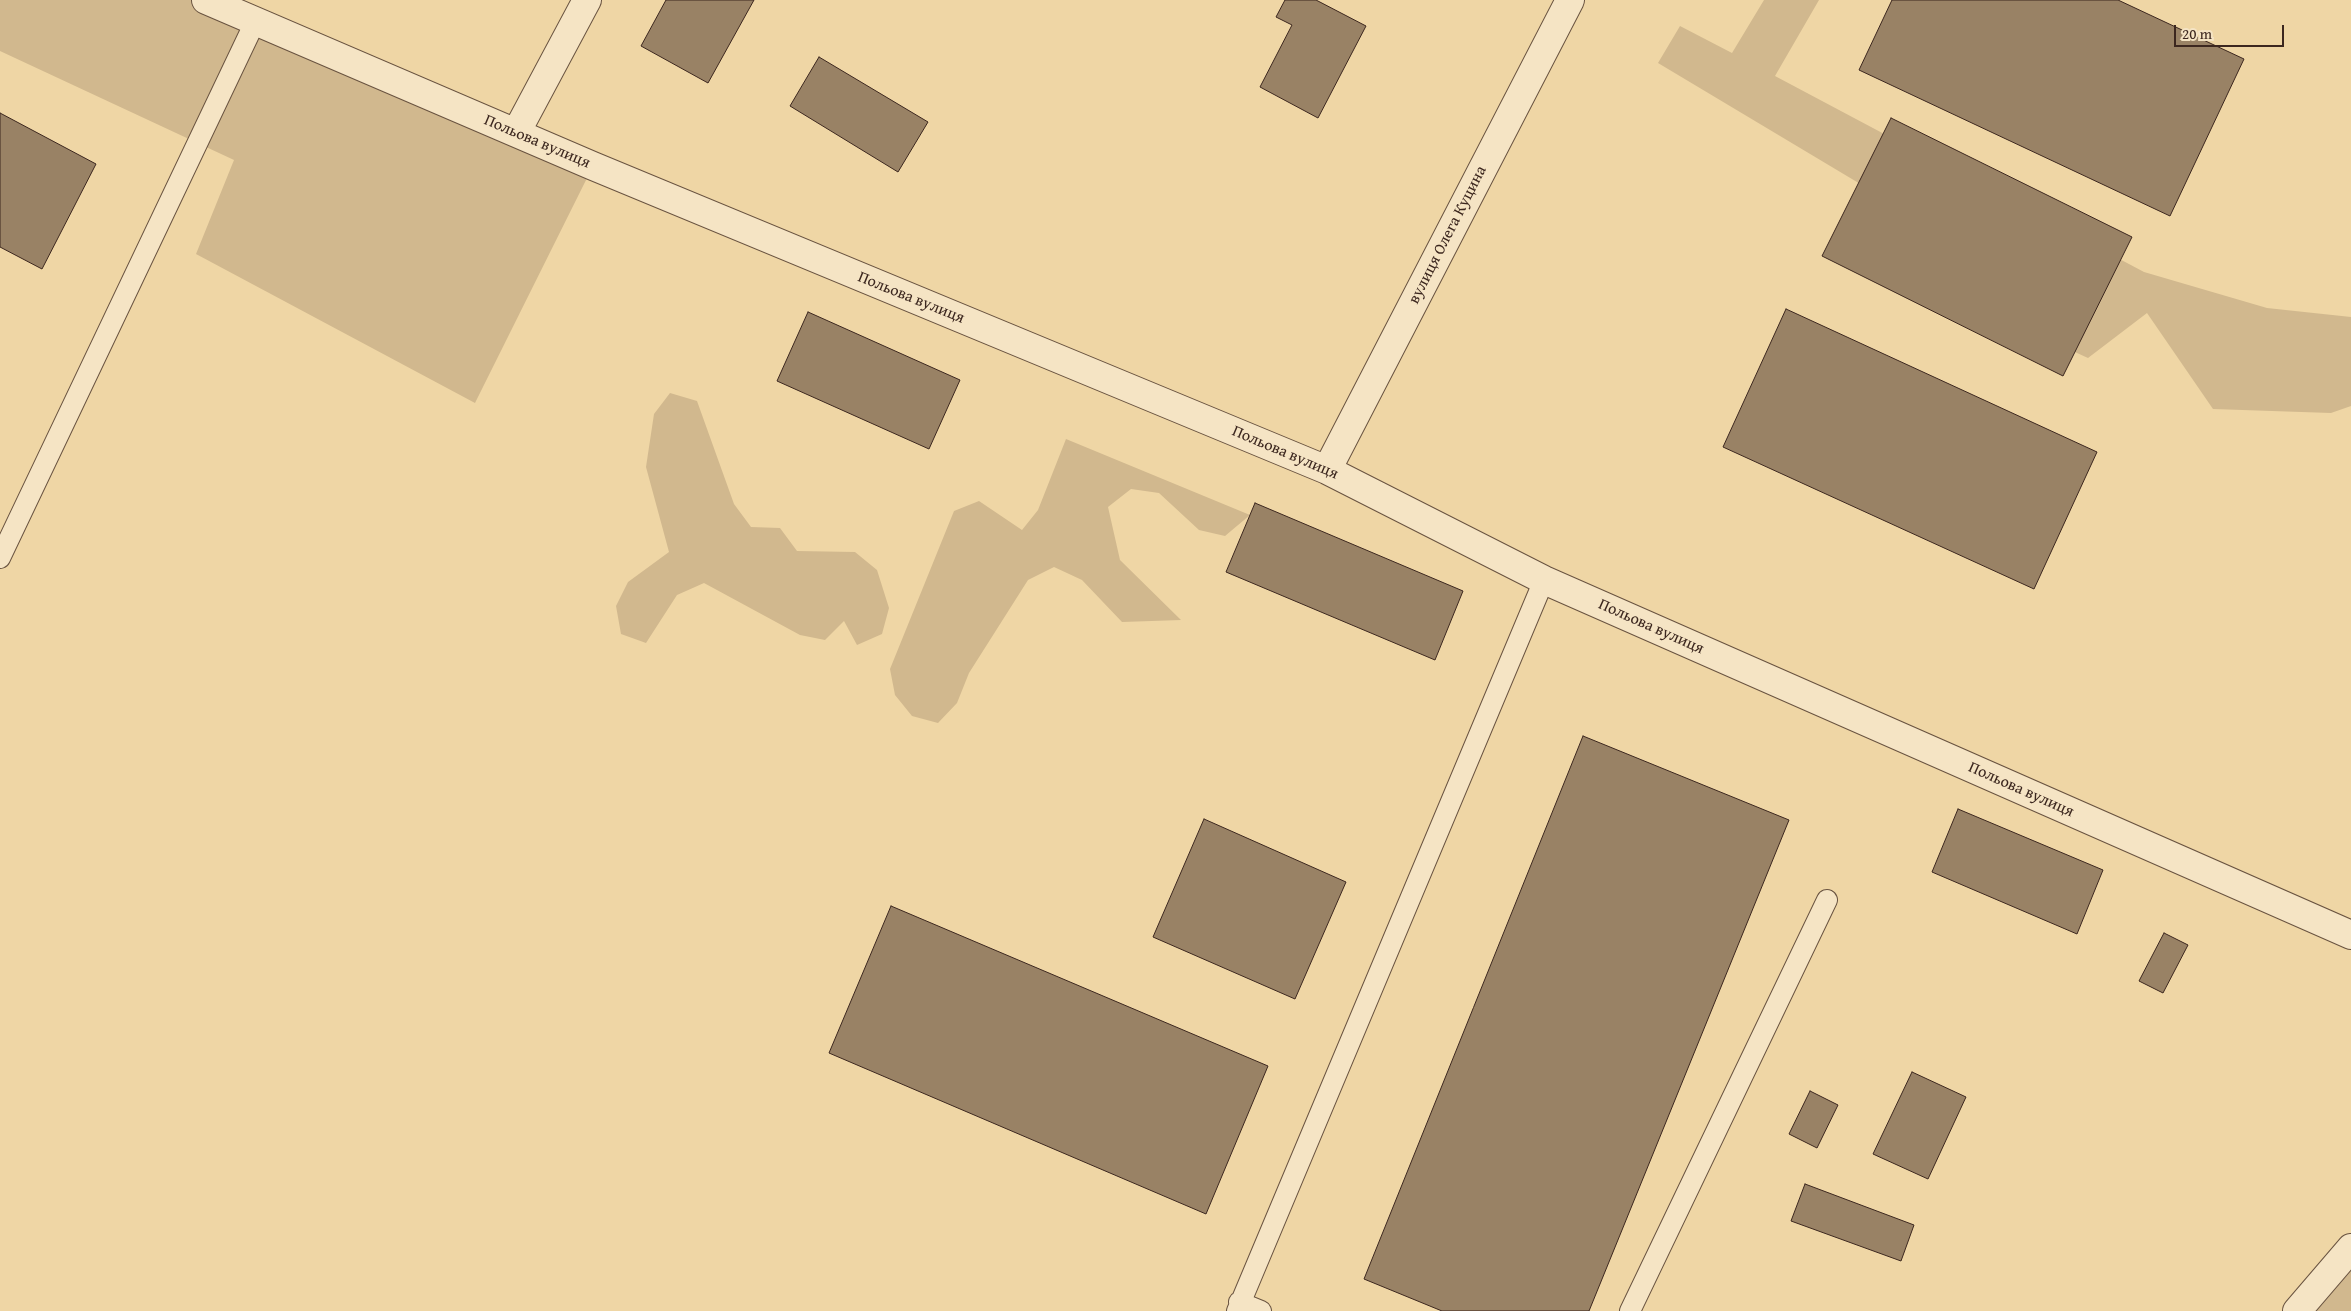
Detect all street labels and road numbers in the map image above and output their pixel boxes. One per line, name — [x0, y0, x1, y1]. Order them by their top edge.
street label: Польова вулиця — [481, 111, 593, 173]
street label: вулиця Олега Куцина — [1405, 163, 1491, 307]
street label: Польова вулиця — [855, 268, 967, 328]
street label: Польова вулиця — [1229, 422, 1341, 484]
street label: Польова вулиця — [1595, 595, 1707, 659]
street label: Польова вулиця — [1965, 758, 2077, 822]

